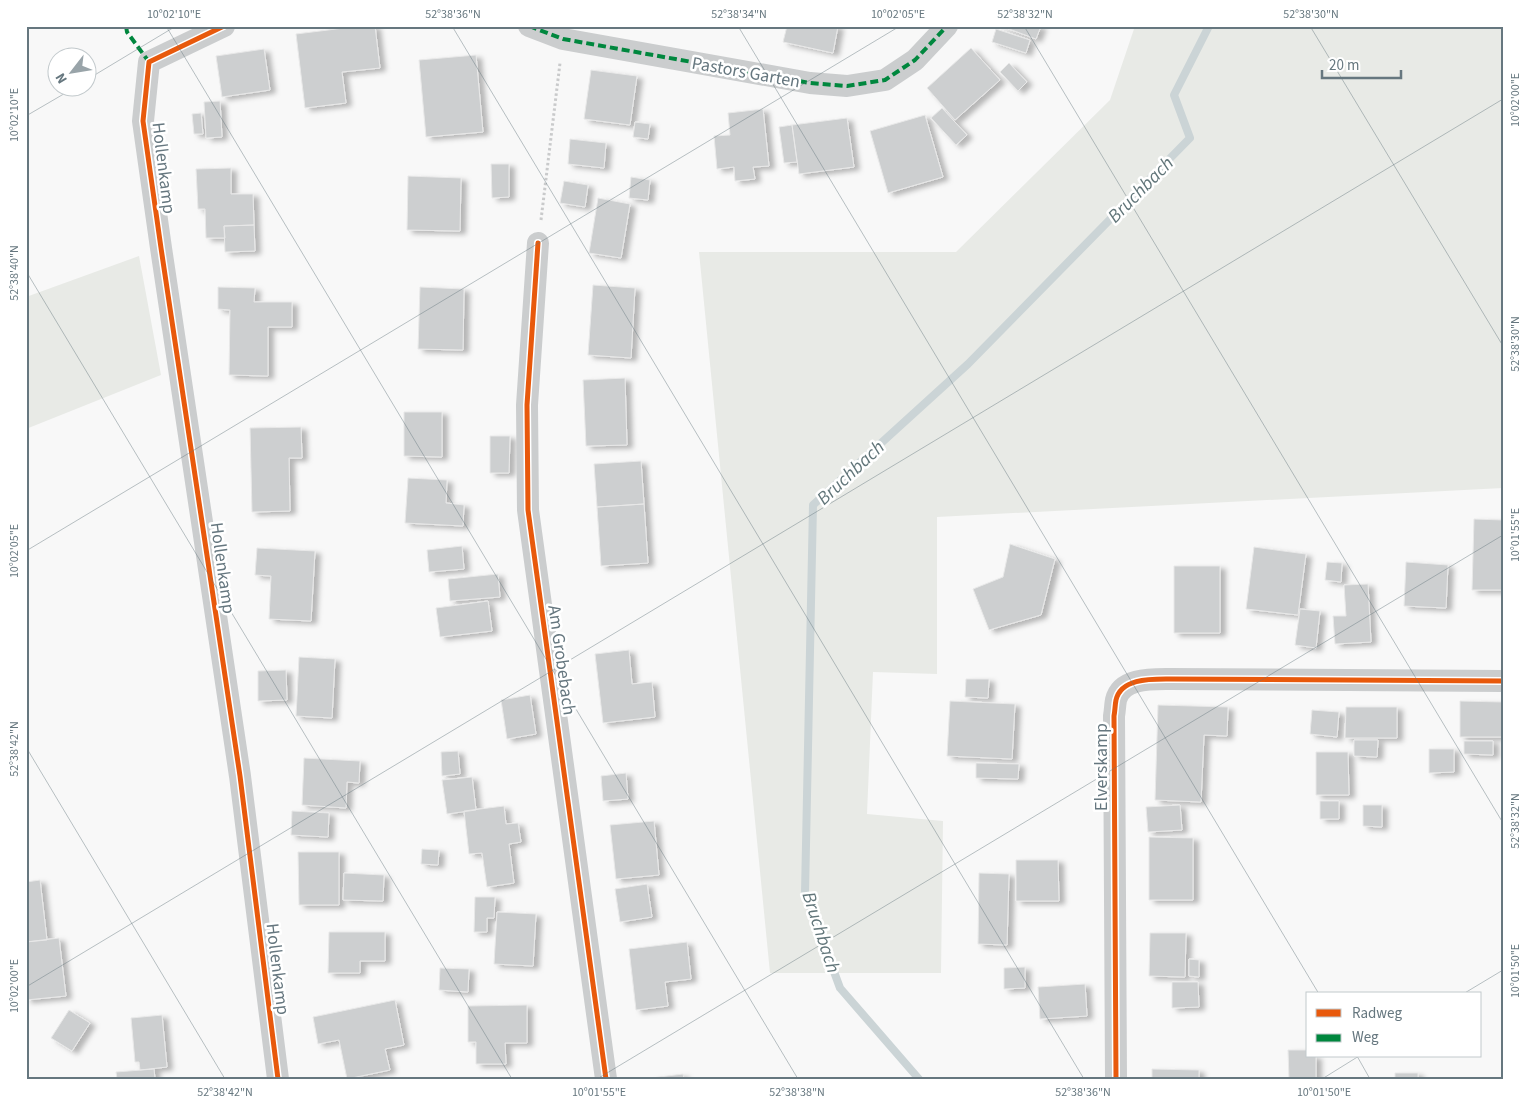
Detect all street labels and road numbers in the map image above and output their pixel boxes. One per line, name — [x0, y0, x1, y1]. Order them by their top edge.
street label: Pastors Garten — [690, 51, 802, 94]
street label: Hollenkamp — [145, 121, 182, 215]
street label: Hollenkamp — [204, 521, 241, 615]
street label: Am Grobebach — [541, 603, 582, 717]
street label: Elverskamp — [1089, 723, 1114, 811]
street label: Hollenkamp — [259, 922, 296, 1016]

